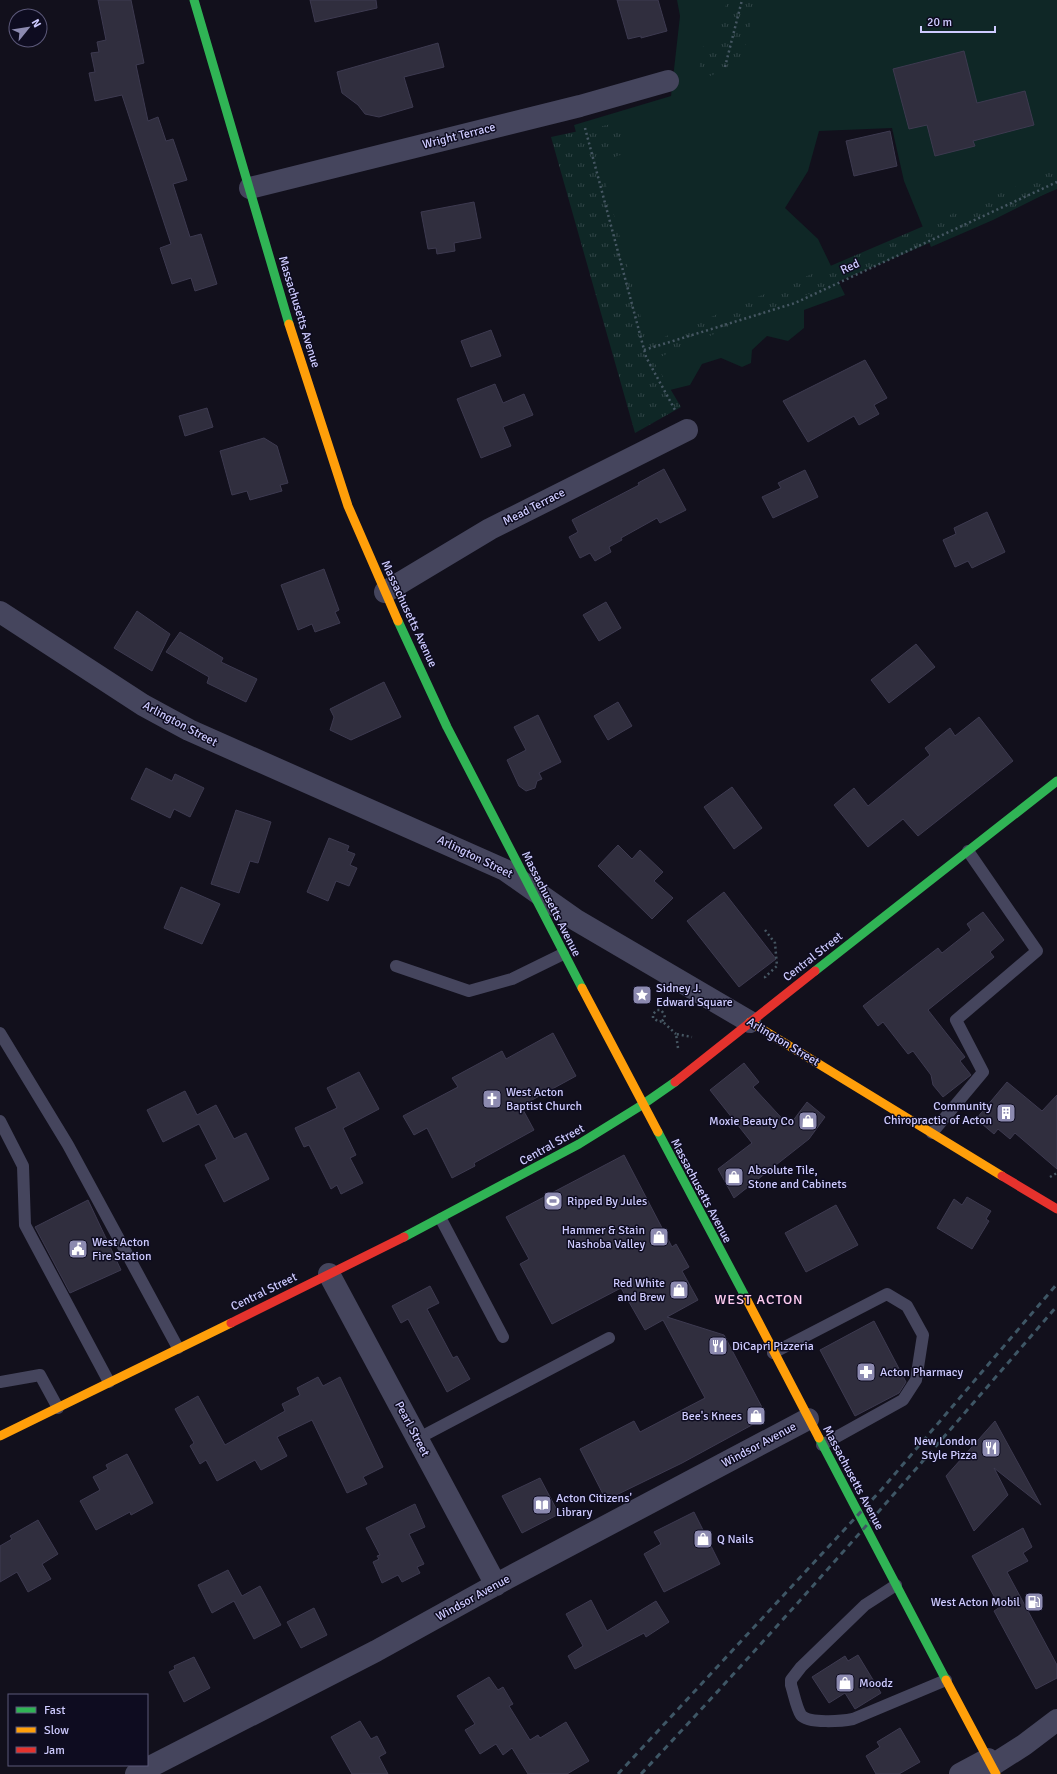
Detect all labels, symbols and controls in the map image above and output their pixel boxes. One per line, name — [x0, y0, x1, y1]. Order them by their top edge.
north arrow — [8, 8, 48, 48]
scale bar — [921, 8, 995, 34]
text: 20 m — [927, 15, 952, 30]
text: N — [29, 17, 44, 30]
street label: Wright Terrace — [421, 120, 497, 152]
street label: Massachusetts Avenue — [275, 254, 323, 370]
street label: Red — [838, 256, 862, 278]
street label: Mead Terrace — [500, 485, 568, 529]
street label: Massachusetts Avenue — [378, 558, 440, 670]
street label: Arlington Street — [140, 698, 220, 750]
street label: Arlington Street — [435, 832, 515, 882]
street label: Massachusetts Avenue — [518, 849, 584, 959]
street label: Central Street — [780, 929, 846, 985]
place label: Sidney J. Edward Square — [656, 981, 733, 1010]
place icon: Sidney J. Edward Square — [631, 984, 653, 1006]
street label: Arlington Street — [744, 1014, 822, 1070]
place label: West Acton Baptist Church — [506, 1085, 582, 1114]
church icon: West Acton Baptist Church — [481, 1088, 503, 1110]
place label: Community Chiropractic of Acton — [884, 1099, 992, 1128]
building icon: Community Chiropractic of Acton — [995, 1102, 1017, 1124]
shop icon: Moxie Beauty Co — [797, 1110, 819, 1132]
place label: Moxie Beauty Co — [709, 1114, 794, 1129]
street label: Central Street — [517, 1121, 587, 1169]
street label: Massachusetts Avenue — [667, 1136, 735, 1246]
place label: Absolute Tile, Stone and Cabinets — [748, 1163, 847, 1192]
shop icon: Absolute Tile, Stone and Cabinets — [723, 1166, 745, 1188]
sports icon: Ripped By Jules — [542, 1190, 564, 1212]
place label: Ripped By Jules — [567, 1194, 647, 1209]
place label: Hammer & Stain Nashoba Valley — [562, 1223, 645, 1252]
shop icon: Hammer & Stain Nashoba Valley — [648, 1226, 670, 1248]
place label: West Acton Fire Station — [92, 1235, 152, 1264]
public building icon: West Acton Fire Station — [67, 1238, 89, 1260]
street label: Central Street — [228, 1270, 300, 1314]
place label: Red White and Brew — [613, 1276, 665, 1305]
shop icon: Red White and Brew — [668, 1279, 690, 1301]
district label: WEST ACTON — [714, 1291, 804, 1308]
restaurant icon: DiCapri Pizzeria — [707, 1335, 729, 1357]
place label: DiCapri Pizzeria — [732, 1339, 814, 1354]
pharmacy icon: Acton Pharmacy — [855, 1361, 877, 1383]
place label: Acton Pharmacy — [880, 1365, 964, 1380]
street label: Pearl Street — [391, 1399, 433, 1459]
shop icon: Bee's Knees — [745, 1405, 767, 1427]
place label: Bee's Knees — [681, 1409, 742, 1424]
street label: Windsor Avenue — [719, 1419, 799, 1471]
street label: Massachusetts Avenue — [819, 1423, 887, 1533]
place label: New London Style Pizza — [914, 1434, 977, 1463]
restaurant icon: New London Style Pizza — [980, 1437, 1002, 1459]
place label: Acton Citizens' Library — [556, 1491, 632, 1520]
library icon: Acton Citizens' Library — [531, 1494, 553, 1516]
shop icon: Q Nails — [692, 1528, 714, 1550]
place label: Q Nails — [717, 1532, 754, 1547]
street label: Windsor Avenue — [433, 1571, 513, 1625]
fuel station icon: West Acton Mobil — [1023, 1591, 1045, 1613]
place label: West Acton Mobil — [931, 1595, 1020, 1610]
shop icon: Moodz — [834, 1672, 856, 1694]
place label: Moodz — [859, 1676, 893, 1691]
legend — [8, 1694, 148, 1766]
text: Fast — [44, 1703, 65, 1718]
text: Slow — [44, 1723, 69, 1738]
text: Jam — [44, 1743, 65, 1758]

